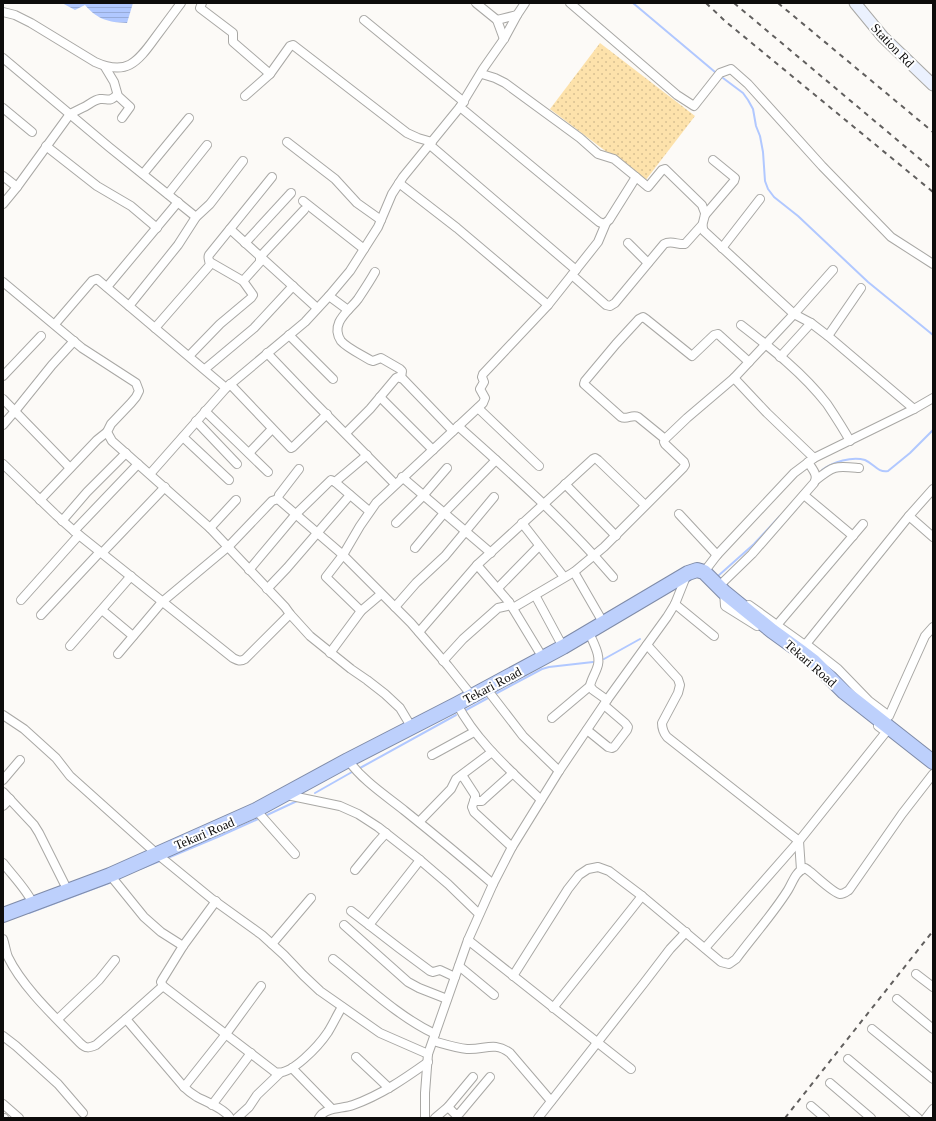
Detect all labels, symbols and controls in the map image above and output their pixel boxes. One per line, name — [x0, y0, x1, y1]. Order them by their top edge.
street label: Station Rd — [868, 20, 918, 71]
street label: Tekari Road — [782, 637, 840, 690]
street label: Tekari Road — [461, 664, 524, 707]
street label: Tekari Road — [172, 814, 237, 853]

